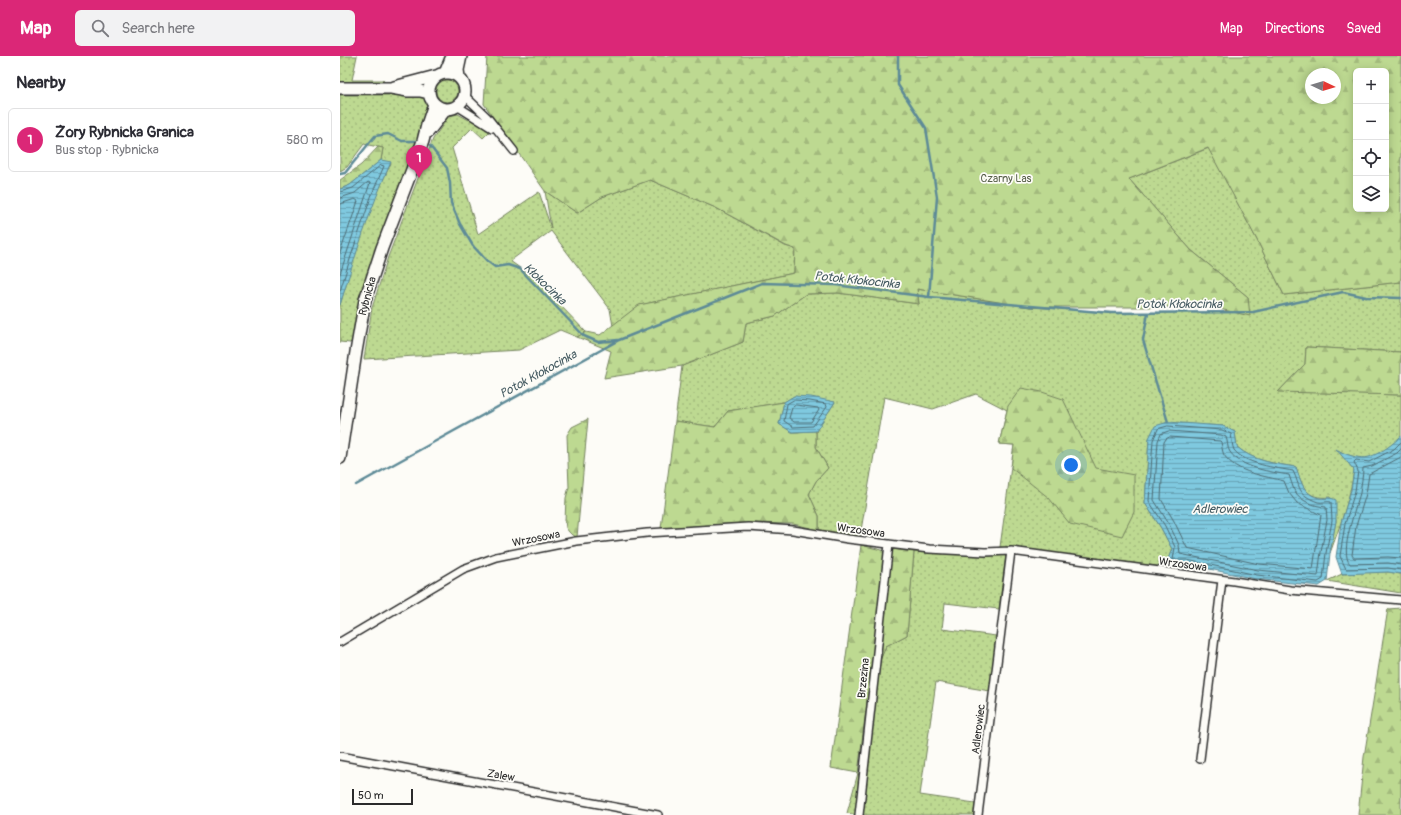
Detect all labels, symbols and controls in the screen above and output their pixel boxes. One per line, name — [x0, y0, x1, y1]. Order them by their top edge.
search box — [75, 10, 355, 46]
text: Map — [20, 16, 51, 40]
icon: search — [89, 17, 111, 39]
text: Search here — [121, 19, 195, 38]
text: Map — [1220, 20, 1243, 37]
text: Directions — [1265, 20, 1324, 37]
text: Saved — [1346, 20, 1381, 37]
north arrow — [1305, 68, 1341, 104]
map controls — [1353, 68, 1389, 212]
button: + — [1353, 68, 1389, 104]
text: Nearby — [16, 72, 65, 93]
button: − — [1353, 104, 1389, 140]
text: Żory Rybnicka Granica — [55, 123, 194, 142]
text: 1 — [27, 132, 33, 148]
text: 580 m — [286, 132, 323, 148]
button: locate — [1353, 140, 1389, 176]
text: Bus stop · Rybnicka — [55, 142, 159, 158]
pin: 1 — [406, 145, 432, 178]
park label: Czarny Las — [981, 172, 1032, 185]
button: layers — [1353, 176, 1389, 212]
water label: Kłokocinka — [520, 260, 570, 309]
water label: Potok Kłokocinka — [814, 269, 902, 293]
street label: Rybnicka — [356, 275, 379, 317]
water label: Potok Kłokocinka — [1136, 297, 1223, 312]
water label: Potok Kłokocinka — [497, 346, 581, 402]
your location — [1061, 455, 1081, 475]
water label: Adlerowiec — [1192, 502, 1248, 517]
street label: Wrzosowa — [836, 521, 886, 540]
street label: Wrzosowa — [511, 528, 561, 549]
street label: Wrzosowa — [1158, 555, 1208, 574]
street label: Brzezina — [855, 657, 872, 699]
street label: Adlerowiec — [969, 703, 988, 755]
street label: Zalew — [486, 767, 516, 784]
scale bar — [352, 787, 413, 806]
text: 50 m — [358, 789, 384, 802]

